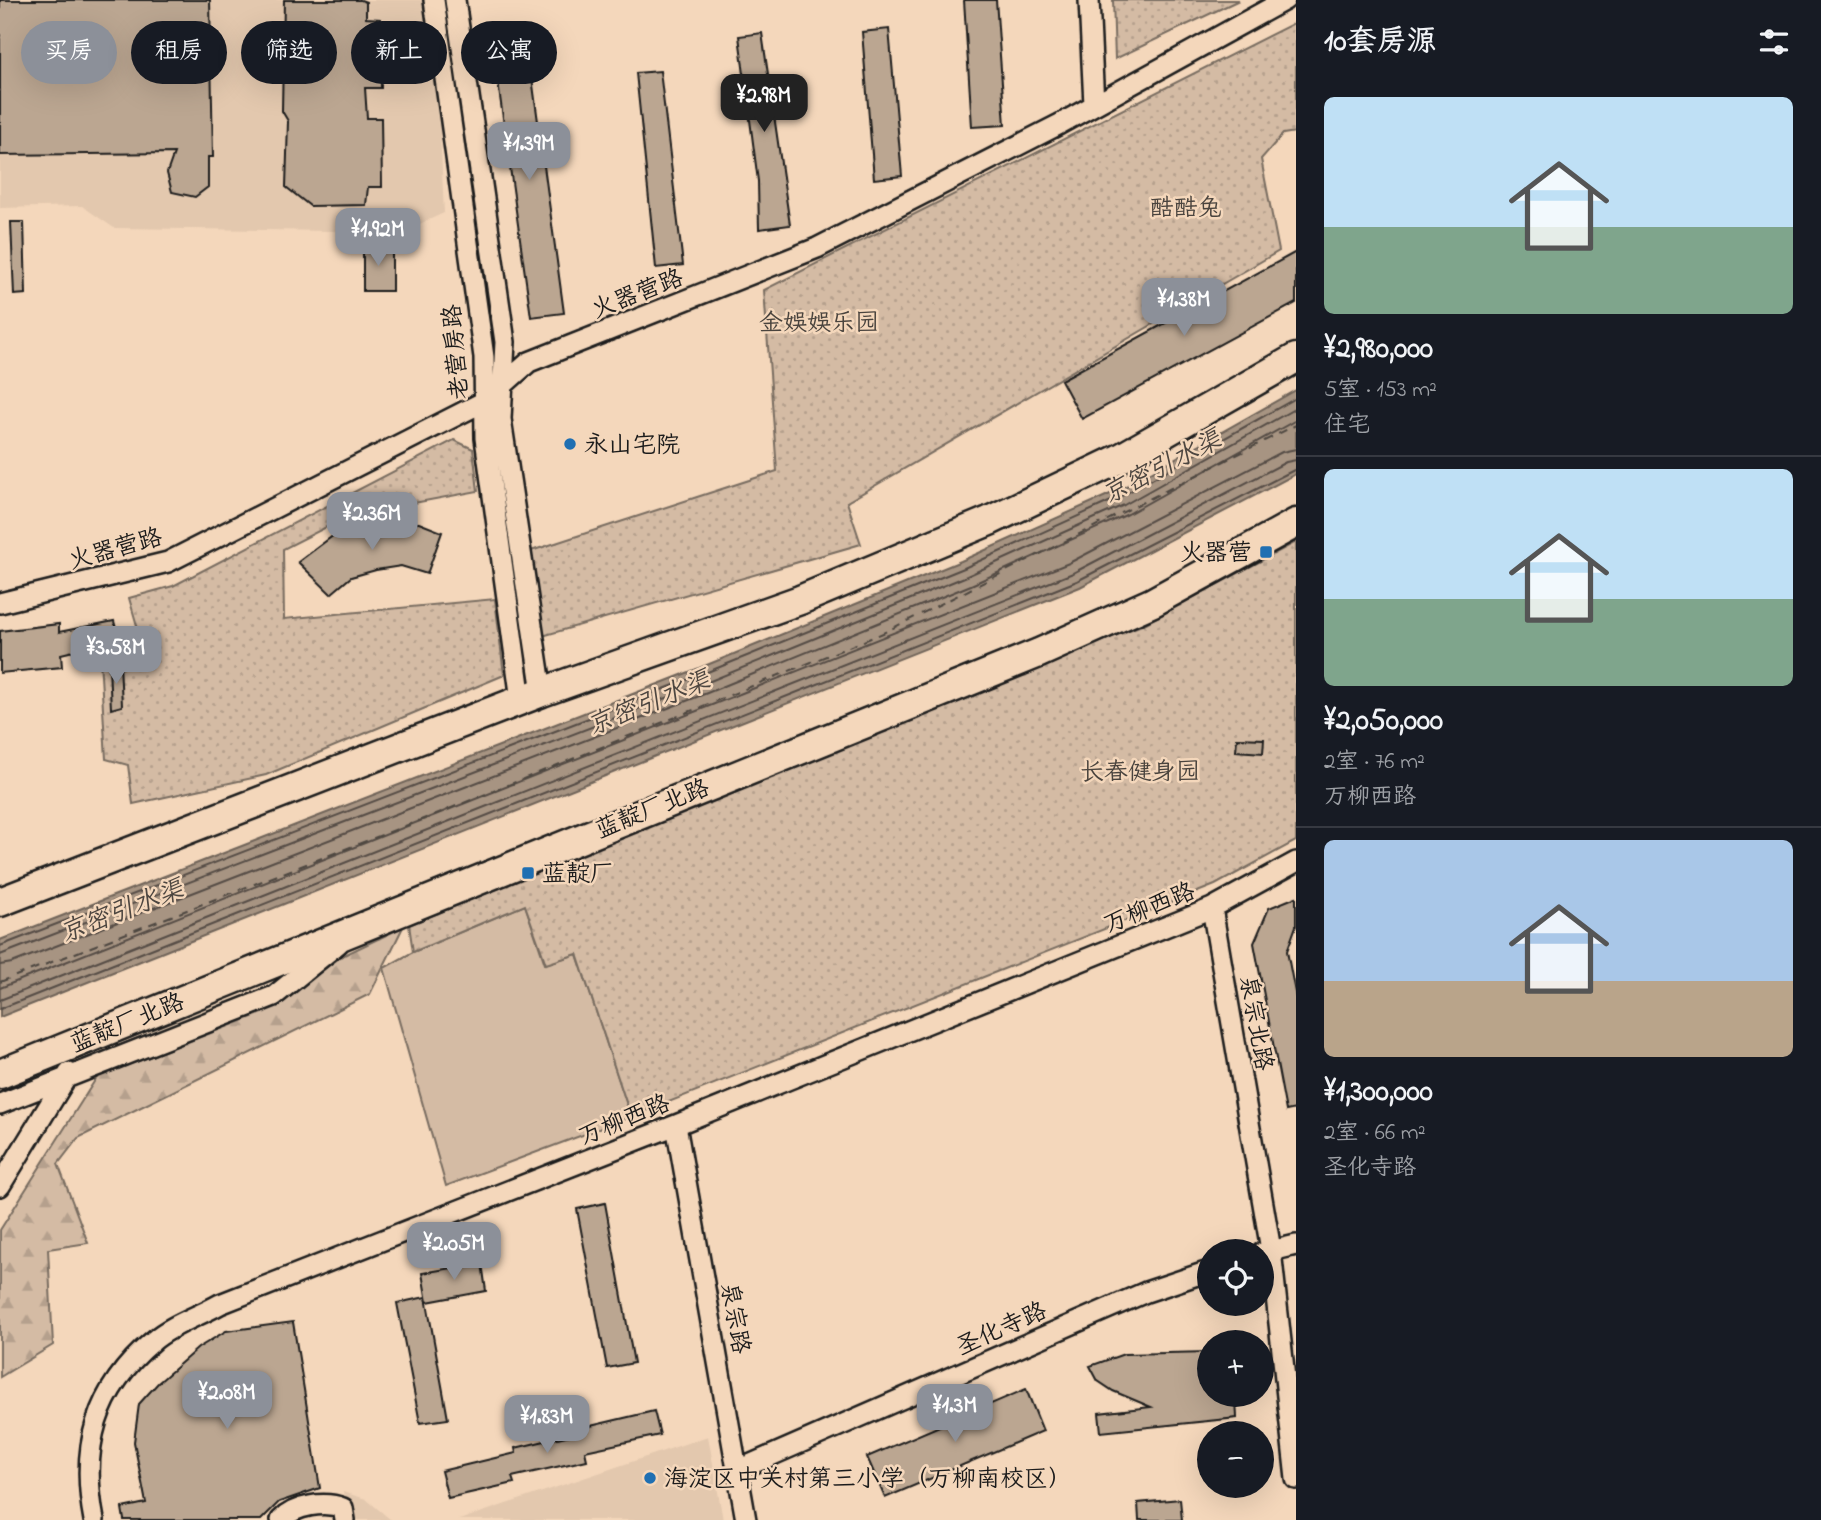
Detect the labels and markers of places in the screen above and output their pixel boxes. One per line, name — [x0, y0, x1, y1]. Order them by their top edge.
pin: ¥2.98M — [707, 74, 821, 134]
pin: ¥1.39M — [472, 122, 586, 182]
pin: ¥1.92M — [321, 208, 435, 268]
pin: ¥1.38M — [1127, 278, 1241, 338]
place label: 永山宅院 — [584, 429, 680, 464]
marker: 永山宅院 — [562, 436, 578, 452]
pin: ¥2.36M — [315, 492, 429, 552]
place label: 火器营 — [1180, 537, 1252, 572]
marker: 火器营 — [1258, 544, 1274, 560]
pin: ¥3.58M — [59, 626, 173, 686]
place label: 蓝靛厂 — [542, 858, 614, 893]
marker: 蓝靛厂 — [520, 865, 536, 881]
pin: ¥2.05M — [397, 1222, 511, 1282]
pin: ¥2.08M — [170, 1372, 284, 1431]
pin: ¥1.3M — [906, 1384, 1004, 1444]
pin: ¥1.83M — [490, 1396, 604, 1455]
place label: 海淀区中关村第三小学（万柳南校区） — [664, 1463, 1072, 1498]
marker: 海淀区中关村第三小学（万柳南校区） — [642, 1470, 658, 1486]

